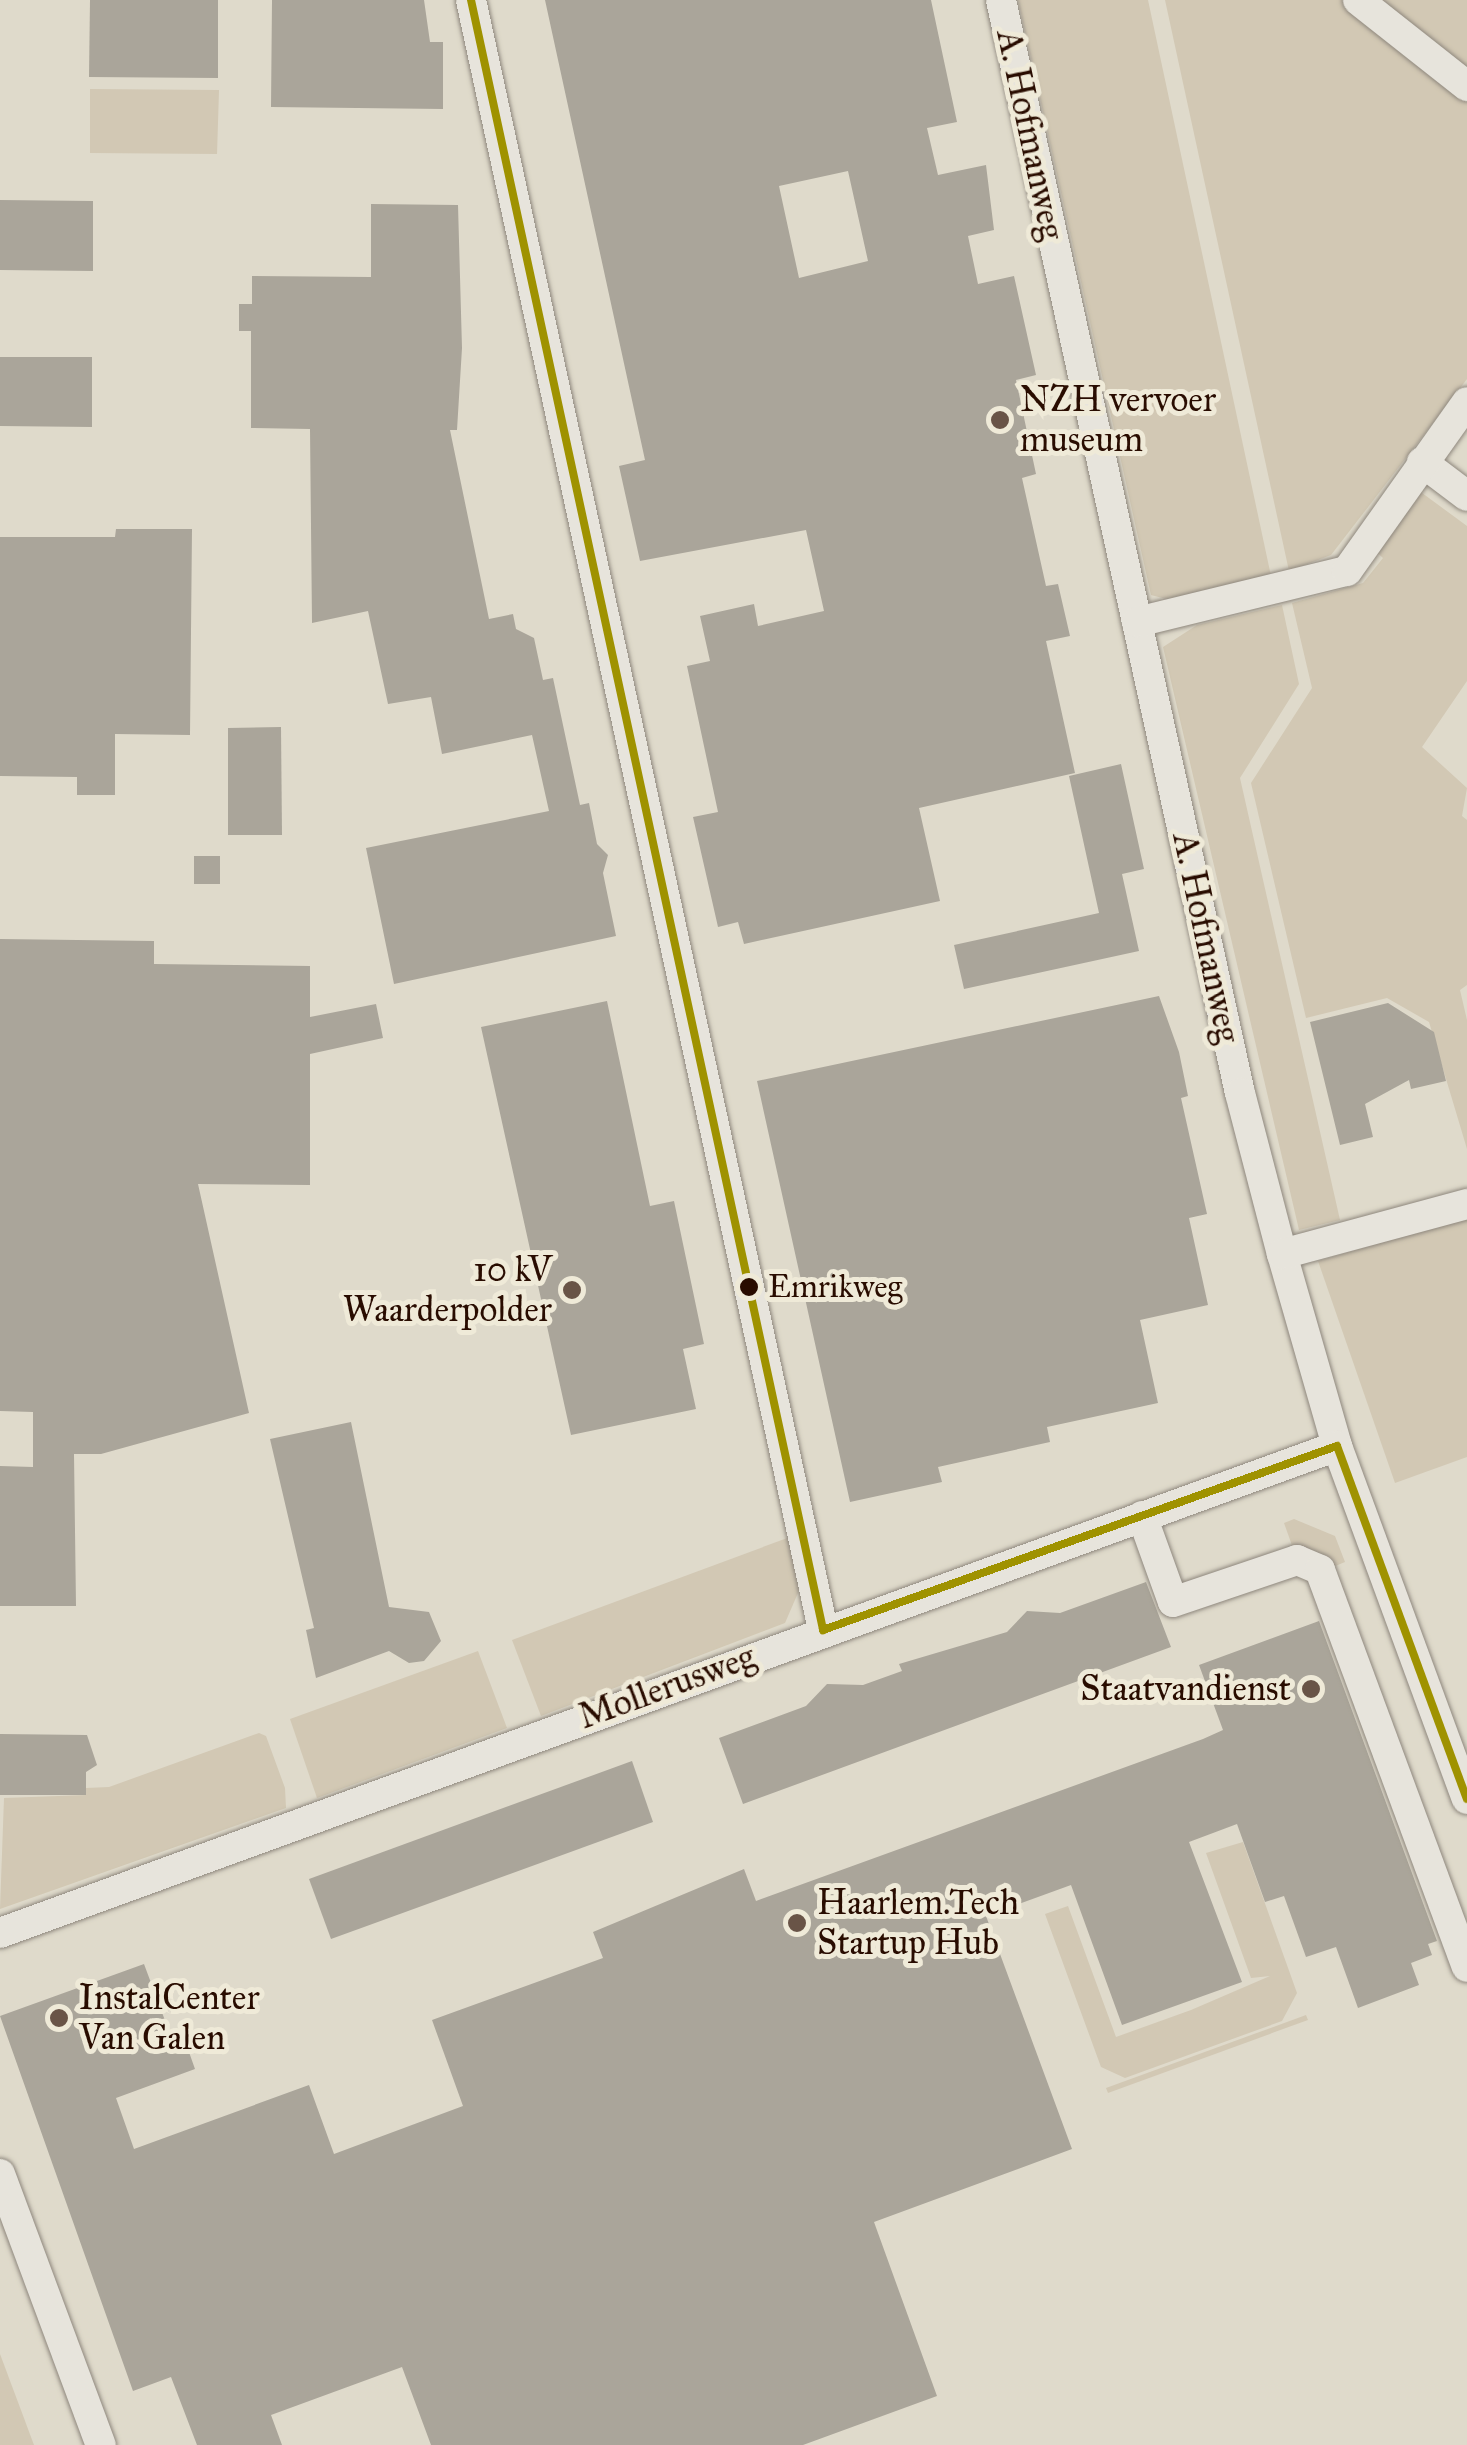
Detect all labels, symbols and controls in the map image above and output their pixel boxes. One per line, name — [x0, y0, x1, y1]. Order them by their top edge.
street label: A. Hofmanweg — [987, 26, 1073, 244]
place label: NZH vervoer museum — [1020, 379, 1216, 461]
marker: NZH vervoer museum — [989, 409, 1011, 431]
street label: A. Hofmanweg — [1163, 829, 1249, 1047]
place label: 10 kV Waarderpolder — [343, 1249, 552, 1331]
place label: Emrikweg — [768, 1268, 902, 1306]
marker: Emrikweg — [739, 1277, 759, 1297]
marker: 10 kV Waarderpolder — [561, 1279, 583, 1301]
street label: Mollerusweg — [573, 1636, 761, 1738]
place label: Staatvandienst — [1080, 1668, 1291, 1710]
marker: Staatvandienst — [1300, 1678, 1322, 1700]
place label: Haarlem.Tech Startup Hub — [817, 1882, 1019, 1964]
marker: Haarlem.Tech Startup Hub — [786, 1912, 808, 1934]
place label: InstalCenter Van Galen — [79, 1977, 260, 2059]
marker: InstalCenter Van Galen — [48, 2007, 70, 2029]

